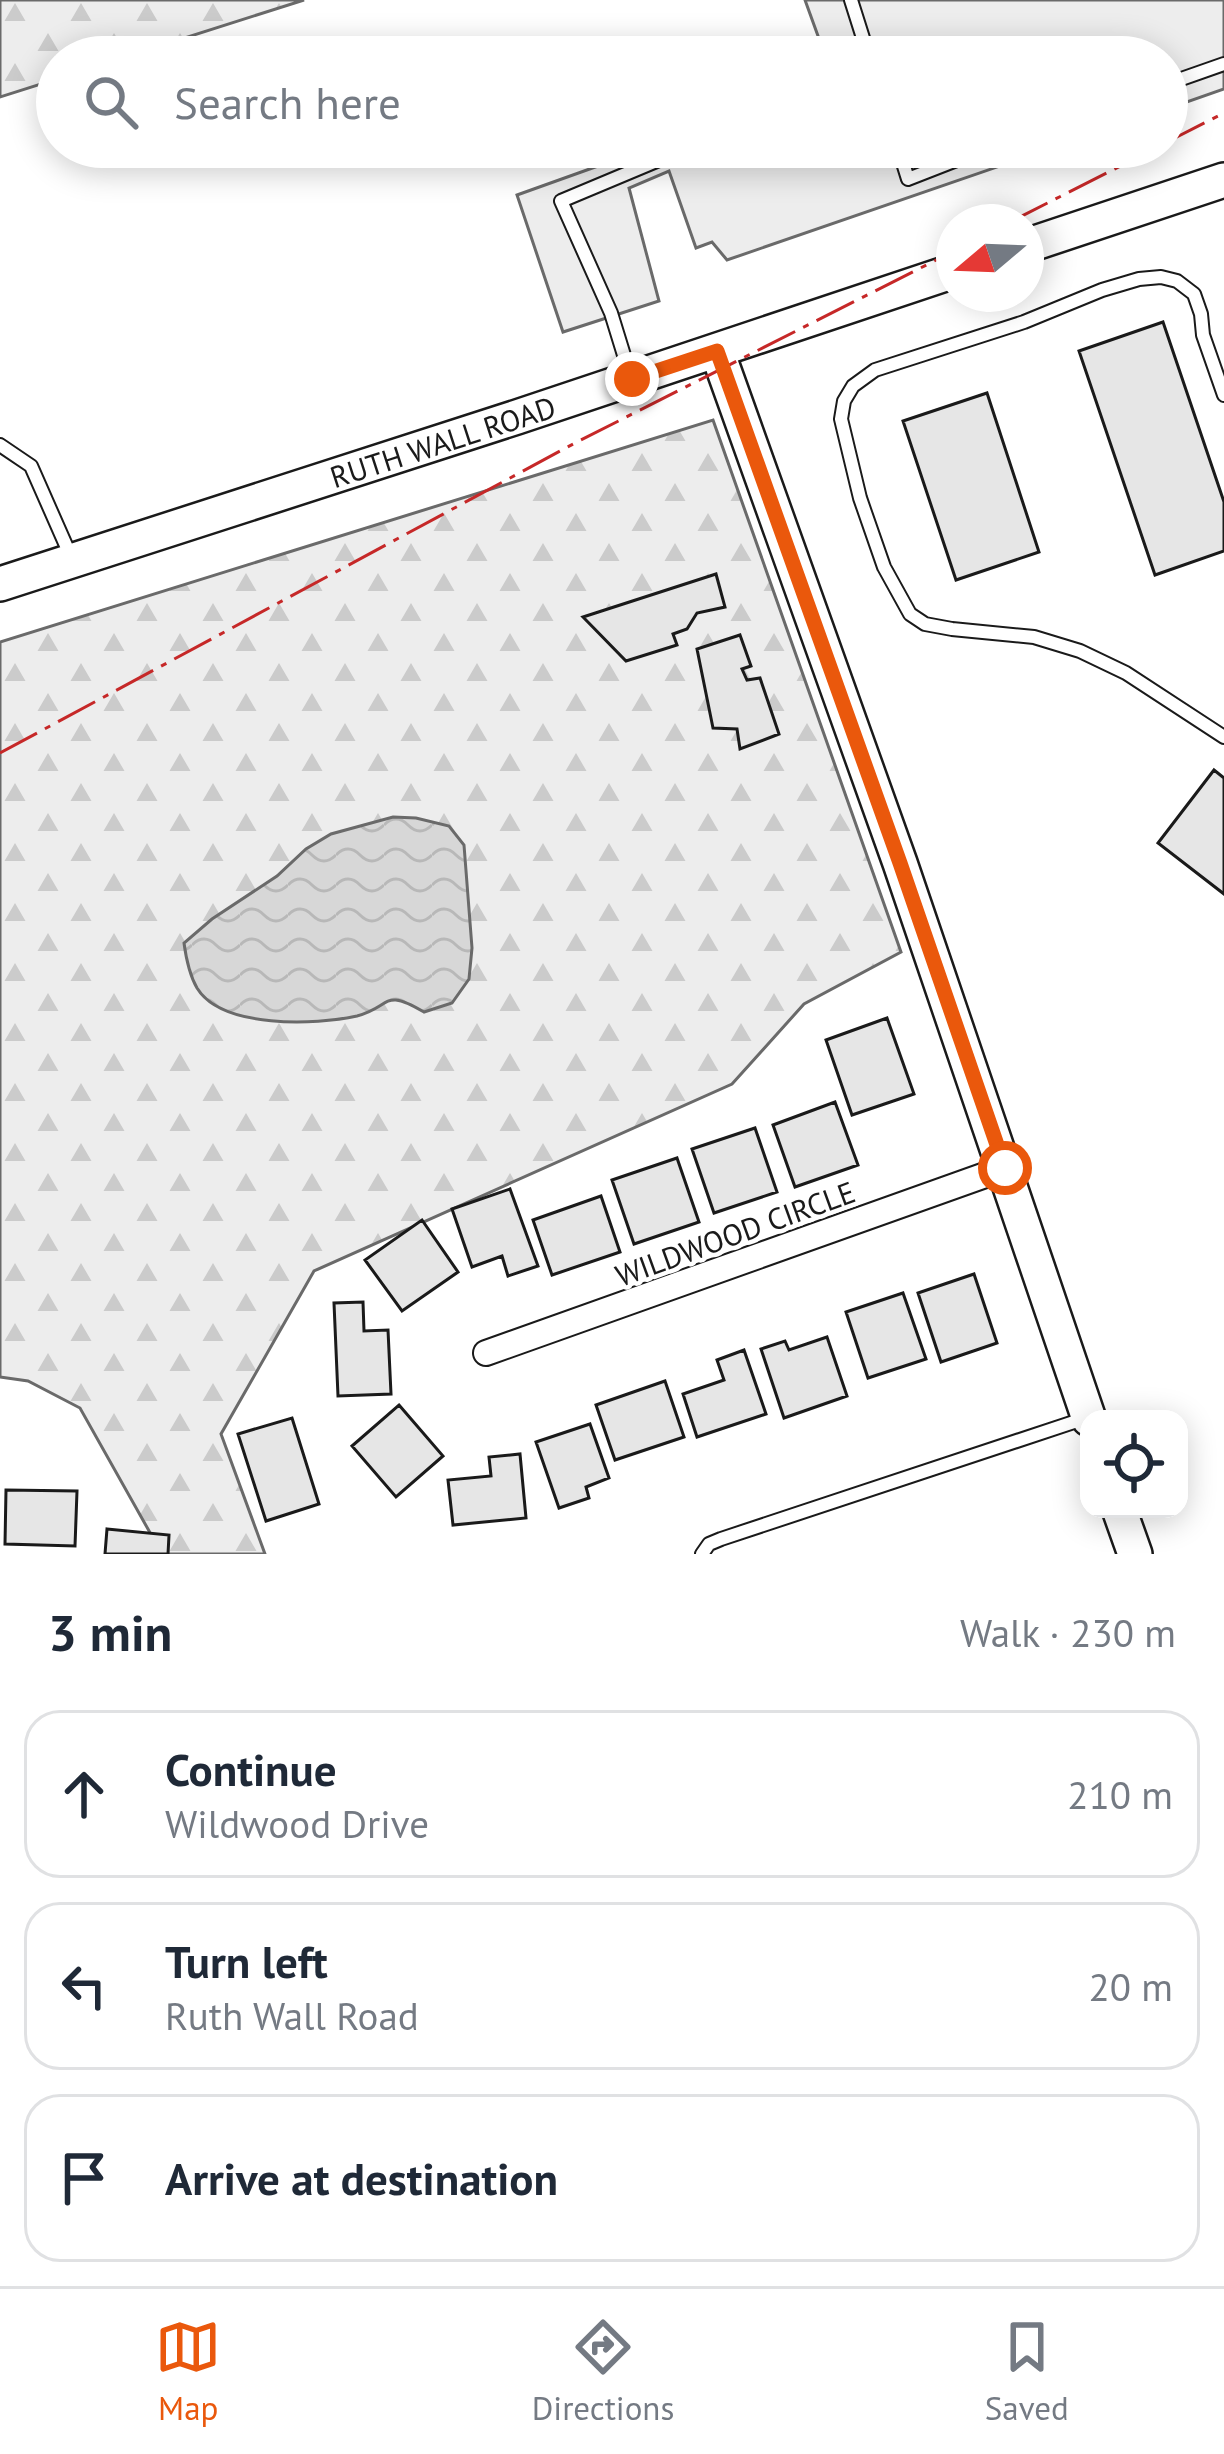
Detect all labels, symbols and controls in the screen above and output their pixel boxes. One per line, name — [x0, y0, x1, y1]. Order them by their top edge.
search box — [36, 36, 1188, 168]
icon: search — [78, 69, 144, 135]
text: Search here — [174, 73, 401, 131]
north arrow — [936, 204, 1044, 312]
route end — [605, 352, 659, 406]
street label: RUTH WALL ROAD — [325, 386, 560, 496]
route start — [978, 1141, 1032, 1195]
street label: WILDWOOD CIRCLE — [610, 1172, 860, 1294]
map controls — [1080, 1410, 1188, 1518]
button: locate — [1080, 1410, 1188, 1518]
text: 3 min — [48, 1599, 172, 1665]
text: Walk · 230 m — [960, 1607, 1176, 1658]
text: Continue — [165, 1740, 337, 1798]
icon: ahead — [51, 1761, 117, 1827]
text: 210 m — [1067, 1769, 1173, 1820]
text: Wildwood Drive — [165, 1798, 429, 1849]
text: Turn left — [165, 1932, 328, 1990]
icon: left — [51, 1953, 117, 2019]
text: 20 m — [1088, 1961, 1173, 2012]
text: Ruth Wall Road — [165, 1990, 419, 2041]
icon: arrive — [51, 2145, 117, 2211]
text: Arrive at destination — [165, 2149, 558, 2207]
tab: Map — [155, 2314, 221, 2429]
tab: Directions — [532, 2314, 674, 2429]
tab: Saved — [985, 2314, 1069, 2429]

